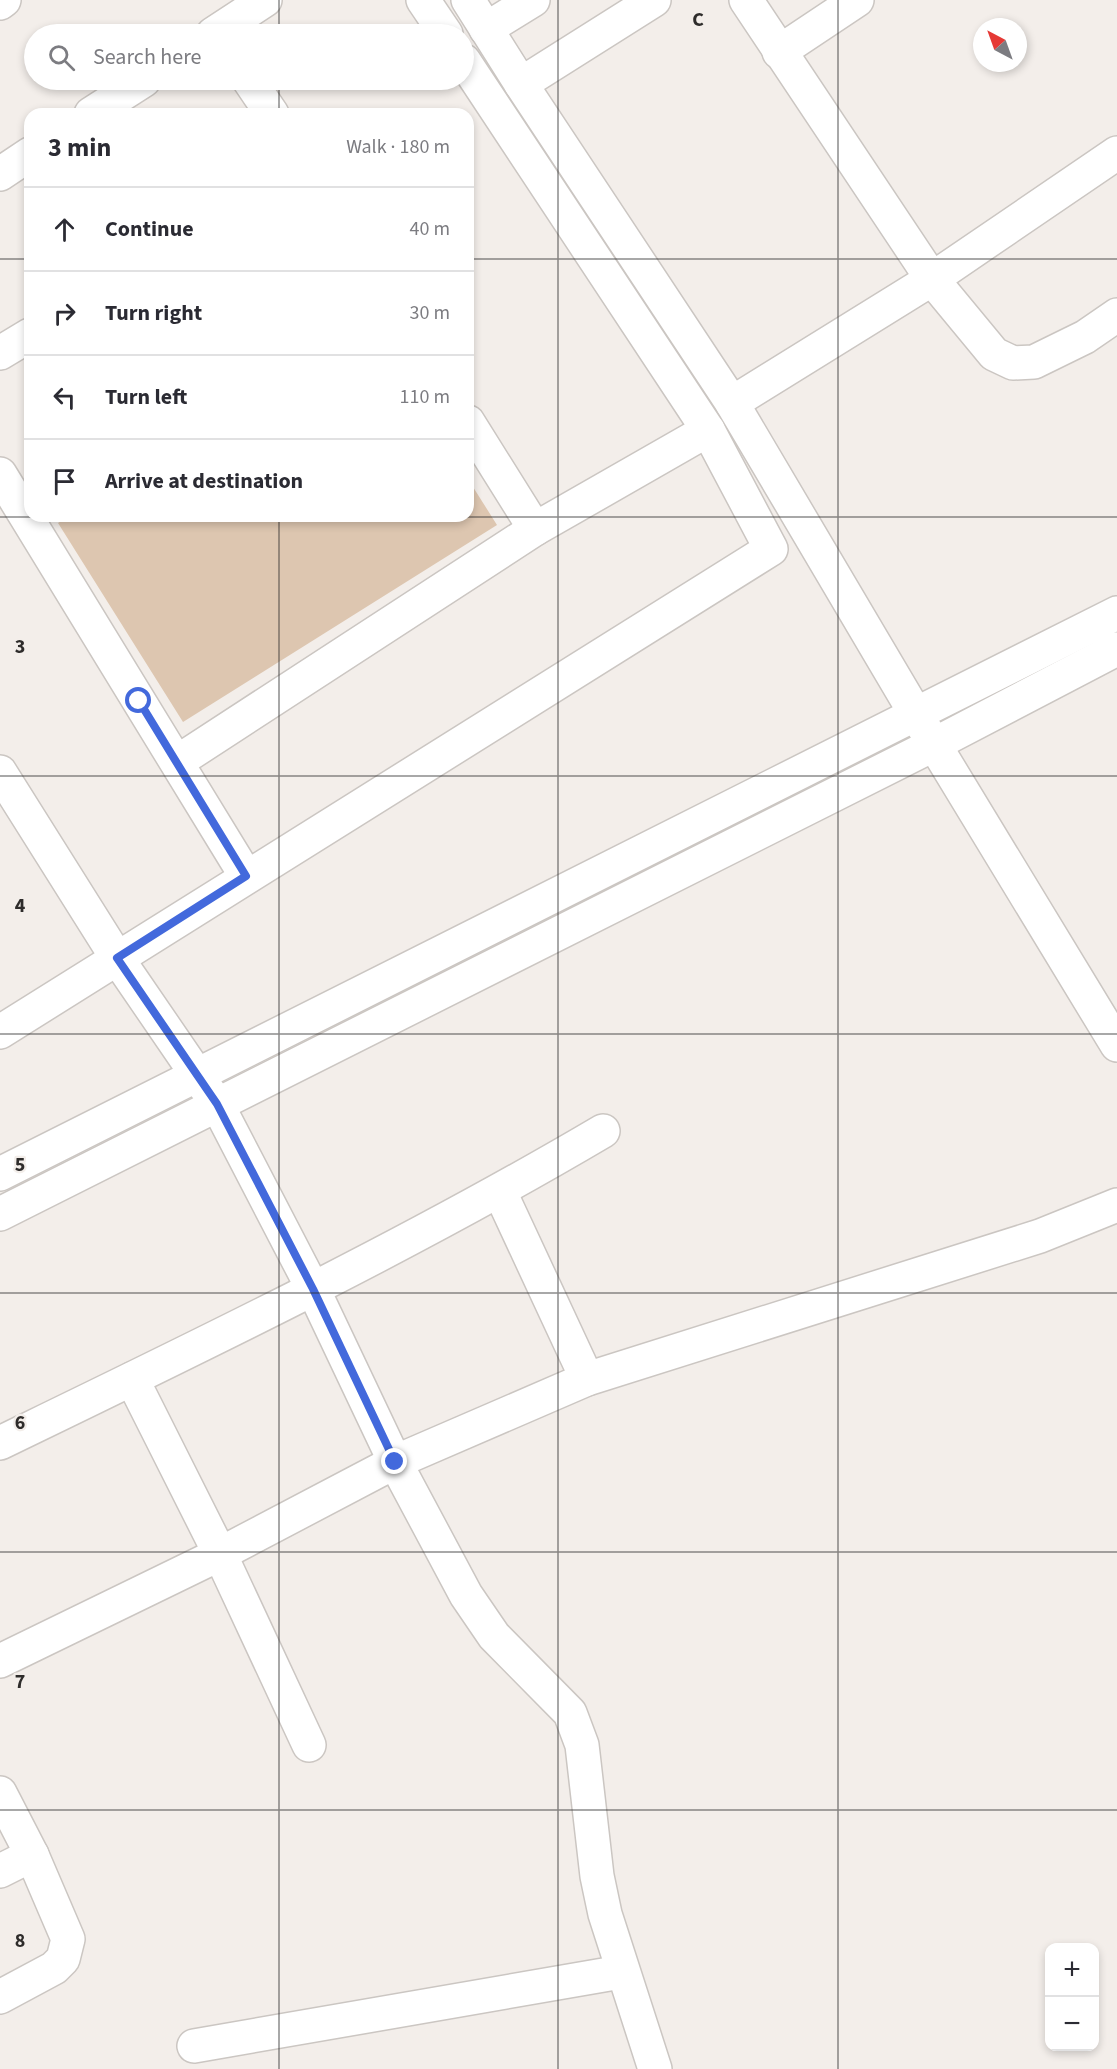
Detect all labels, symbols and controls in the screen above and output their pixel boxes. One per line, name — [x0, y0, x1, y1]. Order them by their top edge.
text: C — [692, 6, 704, 34]
north arrow — [973, 18, 1027, 72]
search box — [24, 24, 474, 90]
icon: search — [45, 41, 78, 74]
text: Search here — [93, 41, 201, 73]
text: 3 min — [48, 129, 111, 166]
text: Walk · 180 m — [346, 133, 450, 161]
icon: ahead — [48, 213, 81, 246]
text: Continue — [105, 213, 194, 245]
text: 40 m — [410, 215, 450, 243]
icon: right — [48, 297, 81, 330]
text: Turn right — [105, 297, 202, 329]
text: 30 m — [410, 299, 450, 327]
icon: left — [48, 381, 81, 414]
text: Turn left — [105, 381, 187, 413]
text: 110 m — [400, 383, 450, 411]
icon: arrive — [48, 465, 81, 498]
text: Arrive at destination — [105, 465, 303, 497]
text: 3 — [15, 633, 25, 661]
route start — [125, 687, 151, 713]
text: 4 — [15, 892, 26, 920]
text: 5 — [15, 1151, 25, 1179]
text: 6 — [15, 1409, 25, 1437]
route end — [381, 1448, 407, 1474]
text: 7 — [15, 1668, 25, 1696]
text: 8 — [15, 1927, 25, 1955]
map controls — [1045, 1943, 1099, 2051]
button: + — [1045, 1943, 1099, 1997]
button: − — [1045, 1997, 1099, 2051]

